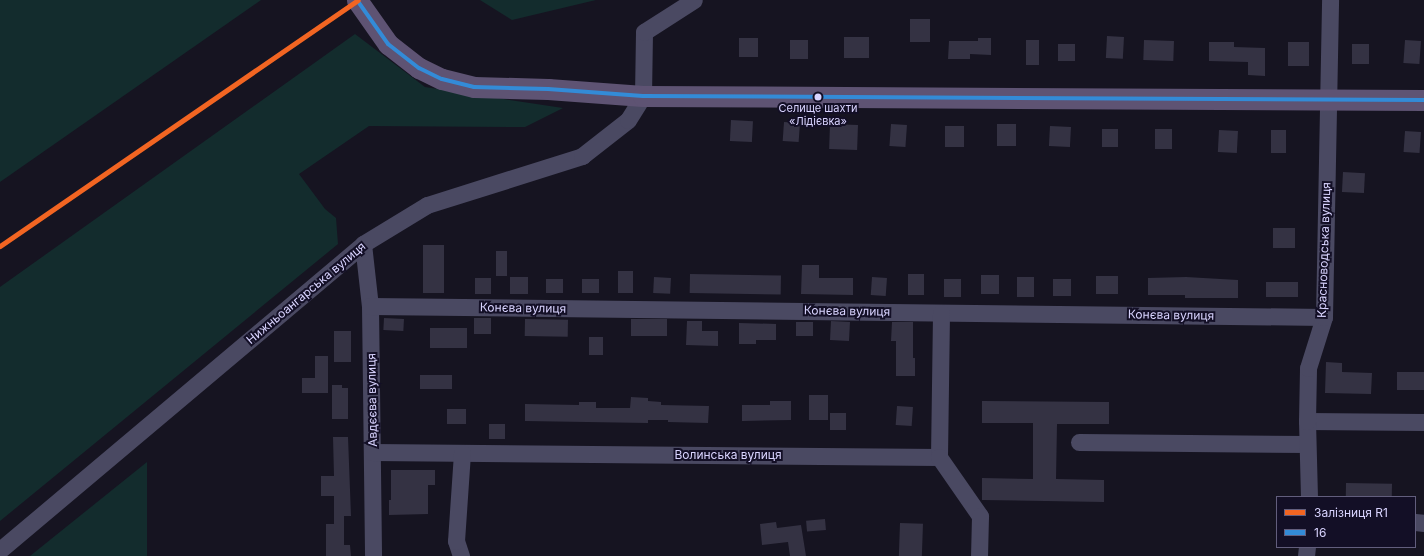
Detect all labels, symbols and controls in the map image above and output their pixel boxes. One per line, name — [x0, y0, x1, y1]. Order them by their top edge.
marker: Селище шахти «Лідієвка» — [813, 92, 823, 102]
place label: Селище шахти «Лідієвка» — [778, 102, 858, 128]
street label: Красноводська вулиця — [1314, 182, 1334, 318]
street label: Нижньоангарська вулиця — [244, 239, 368, 347]
street label: Конєва вулиця — [480, 300, 566, 316]
street label: Конєва вулиця — [804, 303, 890, 319]
street label: Конєва вулиця — [1128, 307, 1214, 323]
street label: Авдєєва вулиця — [364, 353, 380, 447]
street label: Волинська вулиця — [674, 448, 782, 462]
legend — [1276, 496, 1416, 548]
text: Залізниця R1 — [1314, 505, 1388, 520]
text: 16 — [1314, 525, 1326, 540]

